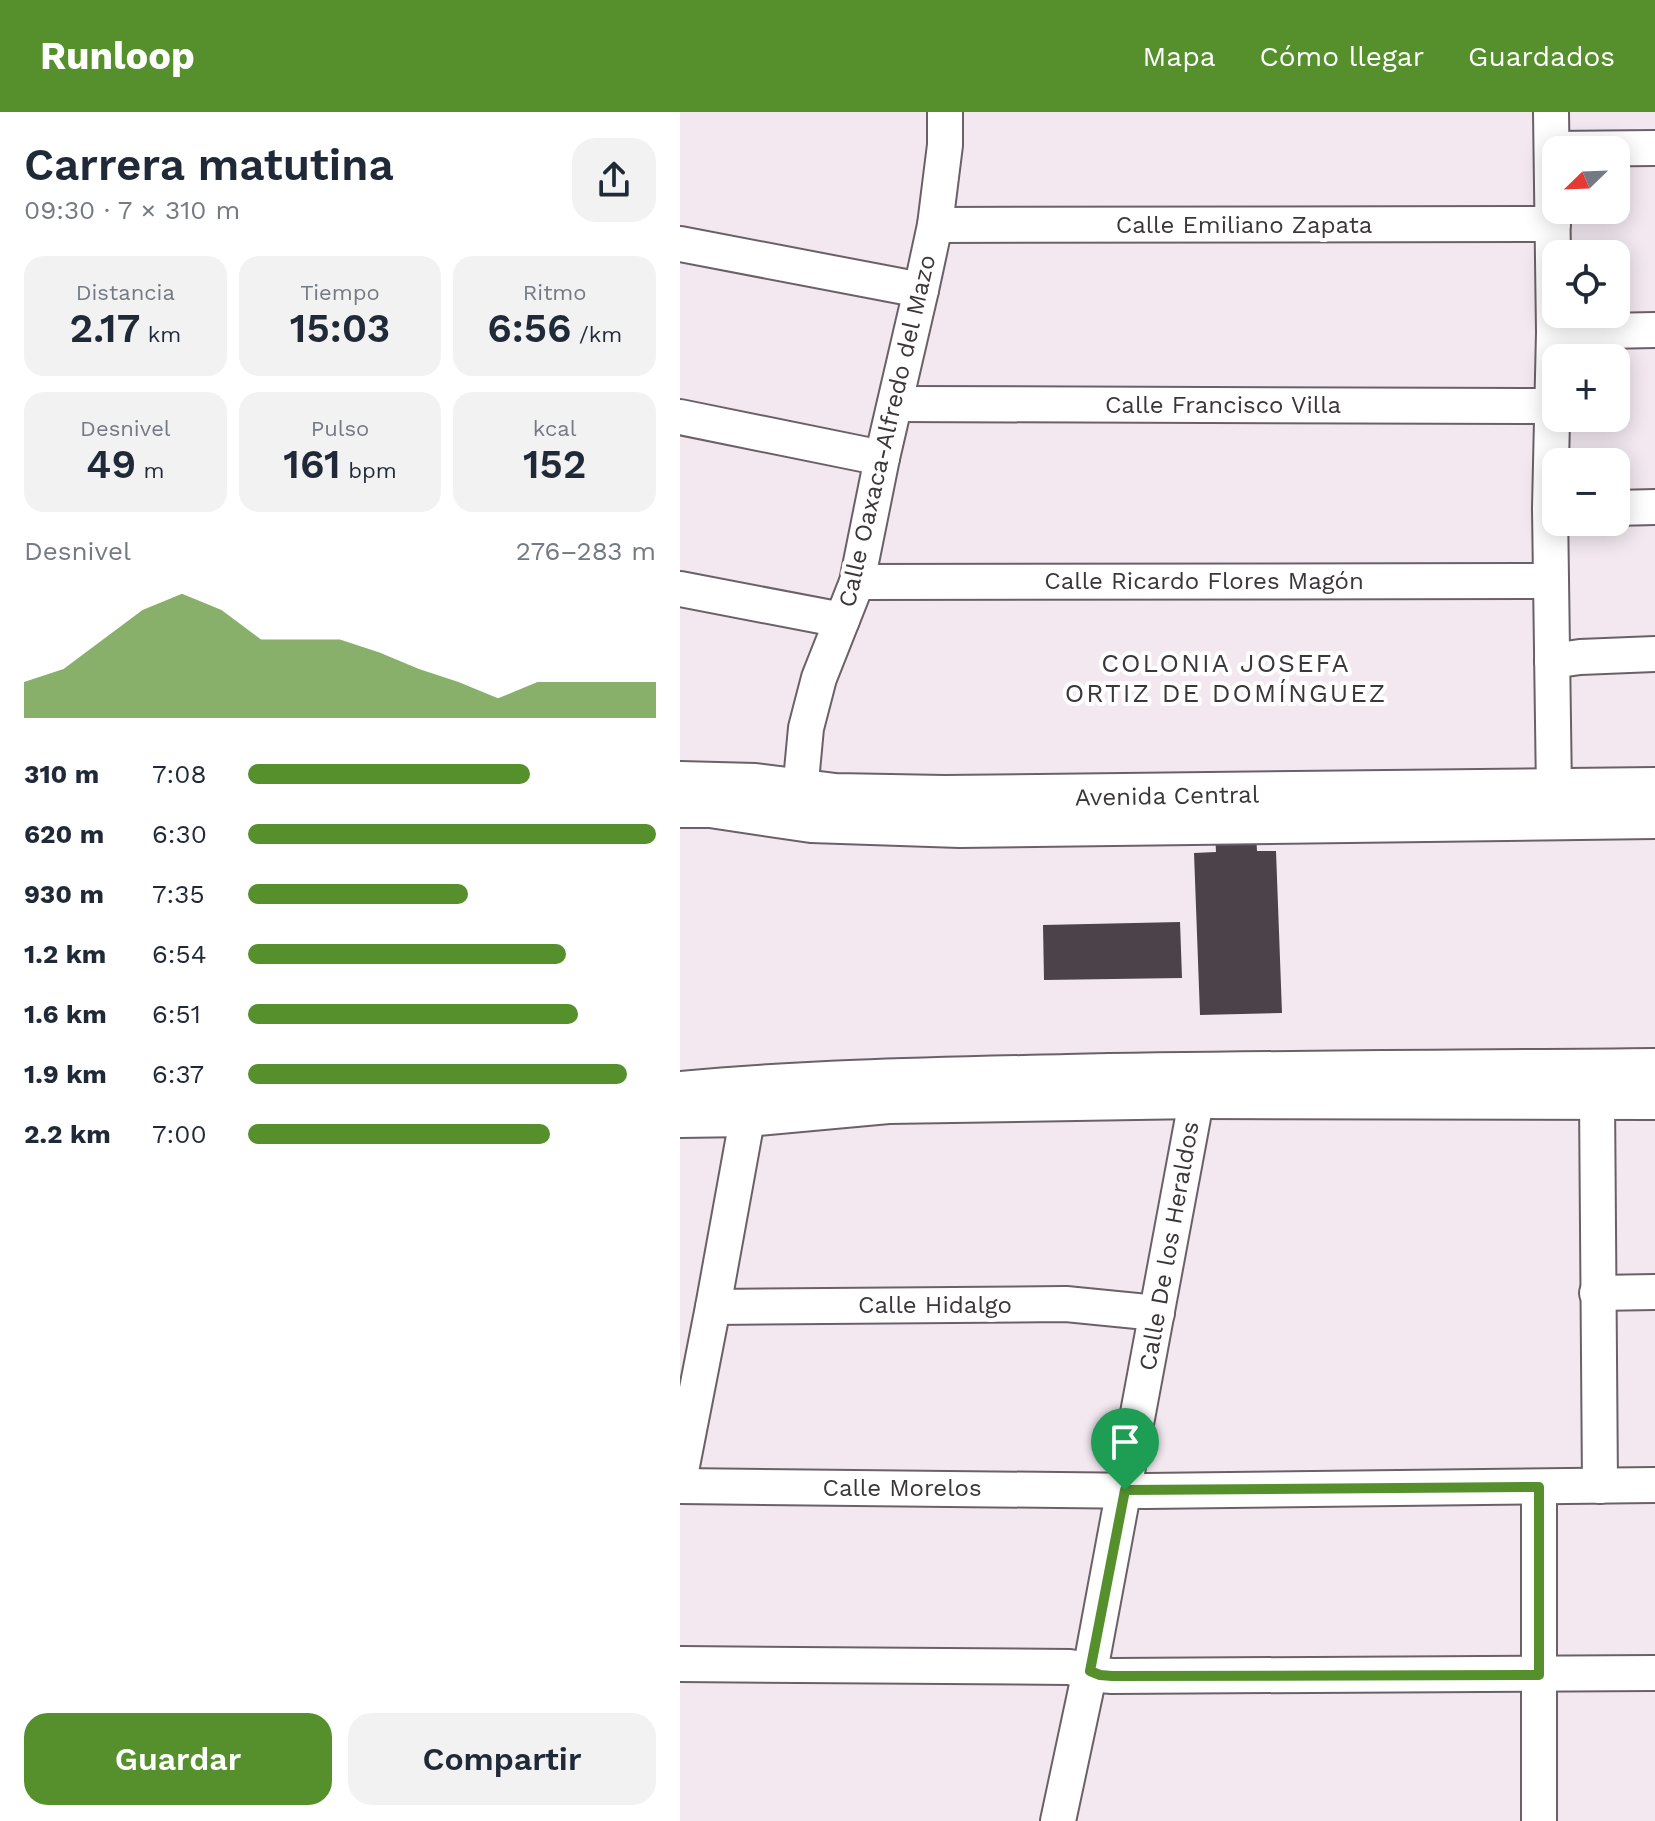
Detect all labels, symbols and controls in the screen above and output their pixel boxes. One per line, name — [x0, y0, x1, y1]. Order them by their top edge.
text: Runloop — [40, 34, 195, 78]
text: Mapa — [1143, 40, 1216, 73]
text: Cómo llegar — [1260, 40, 1424, 73]
text: Guardados — [1468, 40, 1615, 73]
north arrow — [1542, 136, 1630, 224]
map controls — [1542, 136, 1630, 536]
button: share — [572, 138, 656, 222]
text: Carrera matutina — [24, 139, 394, 191]
text: 09:30 · 7 × 310 m — [24, 195, 240, 225]
street label: Calle Emiliano Zapata — [1116, 211, 1372, 239]
button: locate — [1542, 240, 1630, 328]
street label: Calle Oaxaca-Alfredo del Mazo — [833, 252, 941, 610]
text: Distancia — [76, 280, 175, 305]
text: Tiempo — [300, 280, 380, 305]
text: Ritmo — [523, 280, 587, 305]
text: 2.17 — [69, 305, 140, 352]
text: 15:03 — [290, 305, 390, 352]
text: 6:56 — [487, 305, 572, 352]
text: km — [140, 322, 181, 347]
text: /km — [572, 322, 622, 347]
button: + — [1542, 344, 1630, 432]
street label: Calle Francisco Villa — [1105, 391, 1341, 419]
text: Desnivel — [80, 416, 171, 441]
text: Pulso — [311, 416, 369, 441]
text: kcal — [533, 416, 576, 441]
text: 49 — [86, 441, 136, 488]
text: 161 — [283, 441, 341, 488]
text: 152 — [523, 441, 586, 488]
button: − — [1542, 448, 1630, 536]
text: m — [136, 458, 165, 483]
text: bpm — [341, 458, 397, 483]
text: Desnivel — [24, 536, 131, 566]
text: 276–283 m — [516, 536, 656, 566]
street label: Calle Ricardo Flores Magón — [1044, 567, 1364, 595]
district label: COLONIA JOSEFA ORTIZ DE DOMÍNGUEZ — [1065, 648, 1387, 708]
text: 310 m — [24, 759, 99, 789]
text: 7:08 — [152, 759, 206, 789]
street label: Avenida Central — [1075, 780, 1260, 812]
text: 620 m — [24, 819, 104, 849]
text: 6:30 — [152, 819, 207, 849]
text: 930 m — [24, 879, 104, 909]
text: 7:35 — [152, 879, 205, 909]
text: 1.2 km — [24, 939, 106, 969]
text: 6:54 — [152, 939, 207, 969]
text: 1.6 km — [24, 999, 107, 1029]
text: 6:51 — [152, 999, 201, 1029]
text: 1.9 km — [24, 1059, 107, 1089]
text: 6:37 — [152, 1059, 204, 1089]
text: 2.2 km — [24, 1119, 111, 1149]
text: 7:00 — [152, 1119, 207, 1149]
street label: Calle De los Heraldos — [1133, 1119, 1205, 1373]
street label: Calle Hidalgo — [858, 1291, 1012, 1319]
pin — [1091, 1408, 1159, 1490]
icon: arrive — [1103, 1420, 1147, 1464]
street label: Calle Morelos — [822, 1474, 982, 1502]
button: Guardar — [24, 1713, 332, 1805]
button: Compartir — [348, 1713, 656, 1805]

